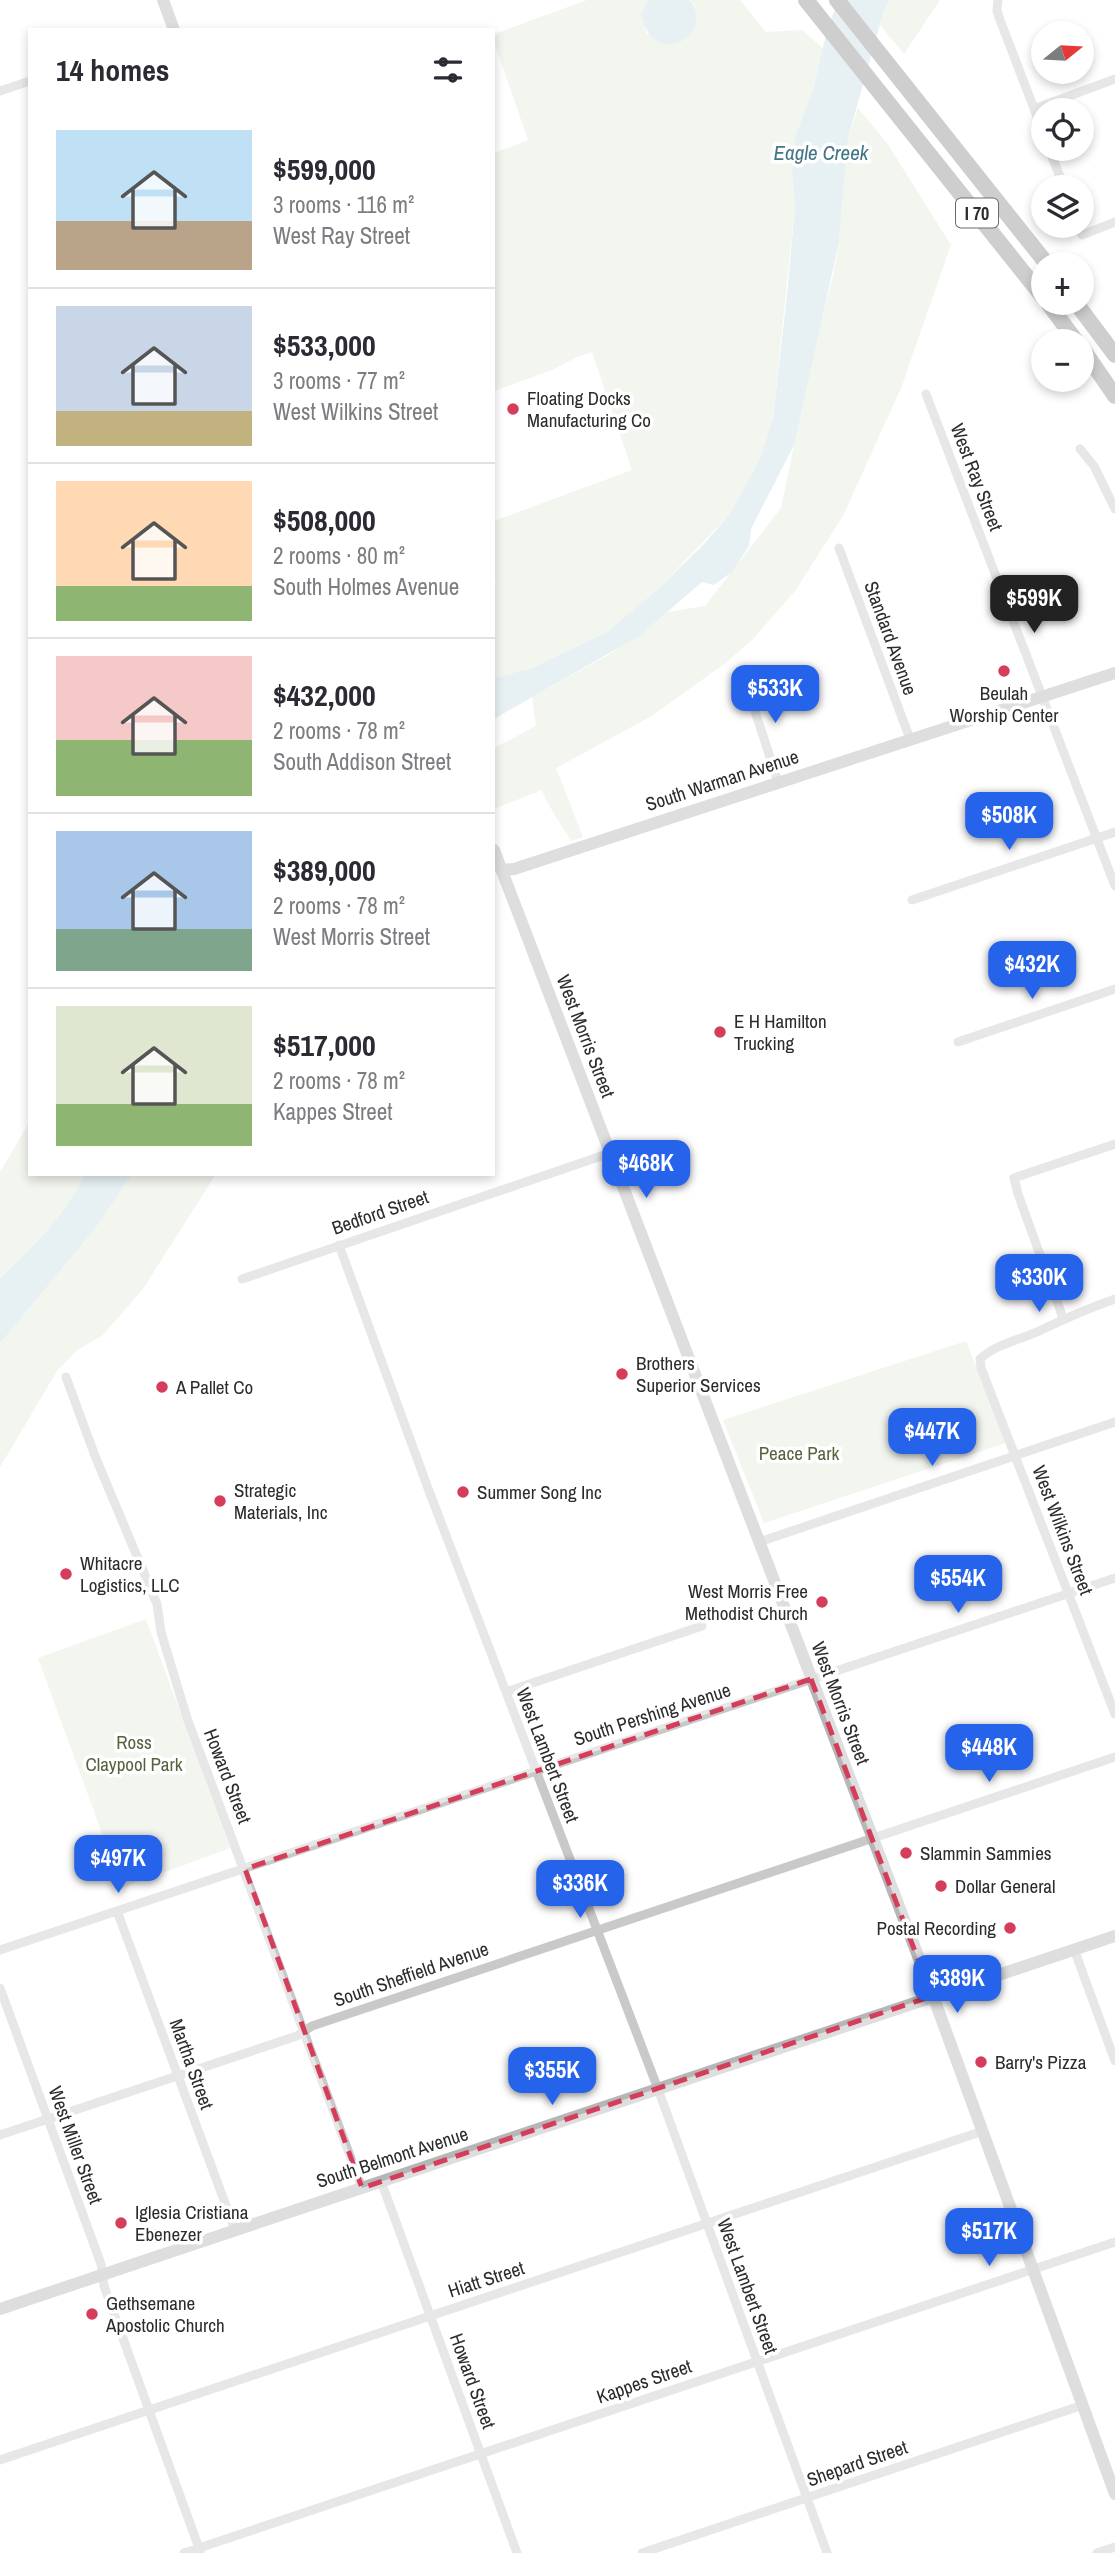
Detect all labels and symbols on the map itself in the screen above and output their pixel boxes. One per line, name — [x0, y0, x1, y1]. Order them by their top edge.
north arrow — [1031, 21, 1094, 84]
water label: Eagle Creek — [774, 138, 870, 167]
road number: I 70 — [956, 198, 998, 228]
place label: Floating Docks Manufacturing Co — [527, 385, 651, 433]
marker: Floating Docks Manufacturing Co — [505, 401, 521, 417]
street label: West Ray Street — [945, 420, 1010, 535]
pin: $599K — [985, 576, 1083, 635]
street label: Standard Avenue — [858, 578, 924, 698]
marker: Beulah Worship Center — [996, 663, 1012, 679]
pin: $533K — [726, 666, 824, 725]
place label: Beulah Worship Center — [950, 680, 1059, 728]
street label: South Warman Avenue — [642, 743, 802, 817]
pin: $508K — [960, 792, 1058, 852]
pin: $432K — [983, 942, 1081, 1001]
street label: West Morris Street — [551, 971, 622, 1102]
place label: E H Hamilton Trucking — [734, 1008, 827, 1056]
marker: E H Hamilton Trucking — [712, 1024, 728, 1040]
pin: $468K — [597, 1140, 695, 1200]
street label: Bedford Street — [328, 1183, 432, 1241]
pin: $330K — [990, 1254, 1088, 1314]
place label: Brothers Superior Services — [636, 1350, 761, 1398]
marker: Brothers Superior Services — [614, 1366, 630, 1382]
place label: A Pallet Co — [175, 1374, 253, 1400]
marker: A Pallet Co — [154, 1379, 170, 1395]
pin: $447K — [883, 1408, 981, 1468]
park label: Peace Park — [759, 1440, 839, 1466]
street label: West Wilkins Street — [1026, 1462, 1100, 1599]
place label: Strategic Materials, Inc — [234, 1477, 328, 1525]
place label: Summer Song Inc — [477, 1479, 602, 1505]
marker: Summer Song Inc — [455, 1484, 471, 1500]
marker: Strategic Materials, Inc — [212, 1493, 228, 1509]
place label: Whitacre Logistics, LLC — [80, 1550, 180, 1598]
pin: $554K — [909, 1556, 1007, 1615]
marker: Whitacre Logistics, LLC — [58, 1566, 74, 1582]
place label: West Morris Free Methodist Church — [685, 1578, 808, 1626]
marker: West Morris Free Methodist Church — [814, 1594, 830, 1610]
street label: West Morris Street — [806, 1638, 877, 1769]
street label: South Pershing Avenue — [570, 1676, 734, 1752]
street label: West Lambert Street — [510, 1684, 586, 1827]
pin: $448K — [940, 1724, 1038, 1784]
street label: Howard Street — [198, 1725, 258, 1828]
park label: Ross Claypool Park — [86, 1729, 183, 1777]
pin: $497K — [69, 1836, 167, 1895]
place label: Slammin Sammies — [920, 1840, 1052, 1866]
marker: Slammin Sammies — [898, 1845, 914, 1861]
pin: $336K — [531, 1860, 629, 1920]
place label: Dollar General — [955, 1873, 1055, 1899]
marker: Dollar General — [933, 1878, 949, 1894]
place label: Postal Recording — [876, 1915, 996, 1941]
marker: Postal Recording — [1002, 1920, 1018, 1936]
street label: South Sheffield Avenue — [330, 1935, 492, 2013]
pin: $389K — [908, 1955, 1006, 2015]
street label: Martha Street — [164, 2015, 221, 2113]
pin: $355K — [503, 2048, 601, 2107]
place label: Barry's Pizza — [995, 2049, 1087, 2075]
marker: Barry's Pizza — [973, 2054, 989, 2070]
street label: West Miller Street — [43, 2083, 110, 2208]
street label: South Belmont Avenue — [313, 2120, 471, 2194]
place label: Iglesia Cristiana Ebenezer — [135, 2199, 249, 2247]
pin: $517K — [940, 2208, 1038, 2268]
marker: Iglesia Cristiana Ebenezer — [113, 2215, 129, 2231]
street label: West Lambert Street — [711, 2215, 785, 2358]
street label: Hiatt Street — [445, 2254, 528, 2304]
place label: Gethsemane Apostolic Church — [105, 2290, 225, 2338]
marker: Gethsemane Apostolic Church — [84, 2306, 100, 2322]
street label: Howard Street — [444, 2330, 502, 2433]
street label: Kappes Street — [593, 2352, 696, 2409]
street label: Shepard Street — [803, 2433, 911, 2492]

